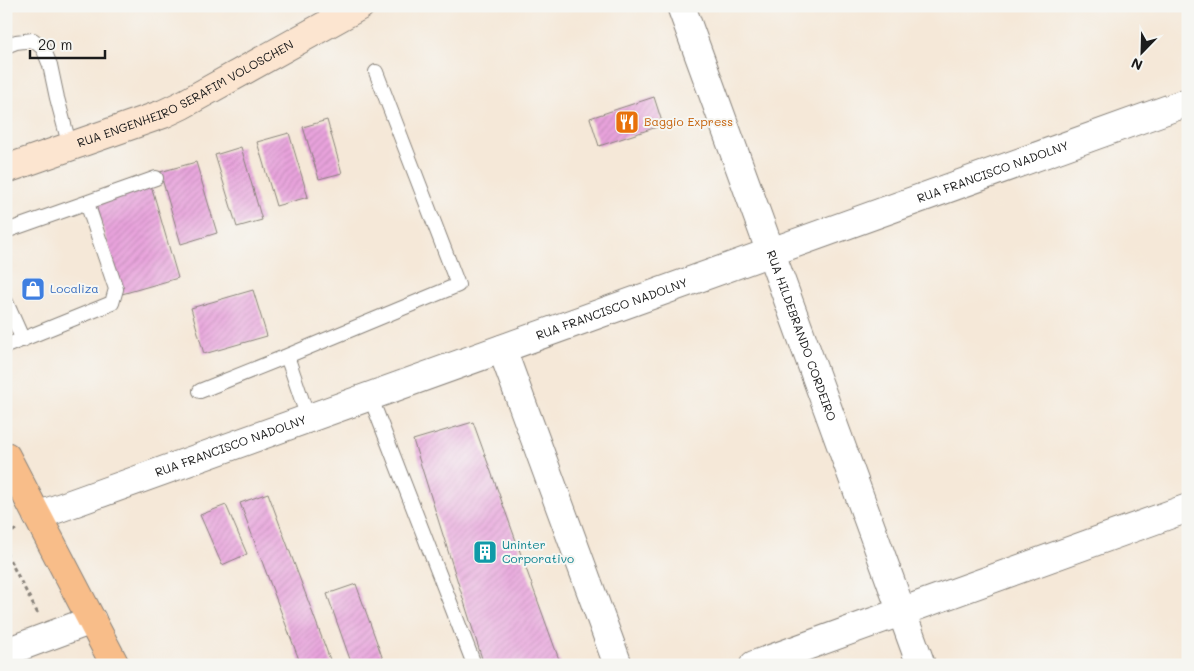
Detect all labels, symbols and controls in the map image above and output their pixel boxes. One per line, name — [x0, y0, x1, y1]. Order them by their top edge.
scale bar — [30, 28, 105, 60]
north arrow — [1116, 28, 1166, 78]
text: 20 m — [38, 34, 72, 54]
street label: RUA ENGENHEIRO SERAFIM VOLOSCHEN — [75, 36, 296, 150]
text: N — [1128, 54, 1145, 75]
restaurant icon: Baggio Express — [614, 109, 640, 135]
place label: Baggio Express — [644, 113, 733, 129]
street label: RUA FRANCISCO NADOLNY — [915, 137, 1071, 206]
street label: RUA HILDEBRANDO CORDEIRO — [764, 248, 840, 423]
street label: RUA FRANCISCO NADOLNY — [534, 274, 690, 343]
shop icon: Localiza — [20, 276, 46, 302]
place label: Localiza — [50, 280, 99, 296]
street label: RUA FRANCISCO NADOLNY — [153, 411, 309, 480]
place label: Uninter Corporativo — [502, 536, 574, 566]
building icon: Uninter Corporativo — [472, 539, 498, 565]

